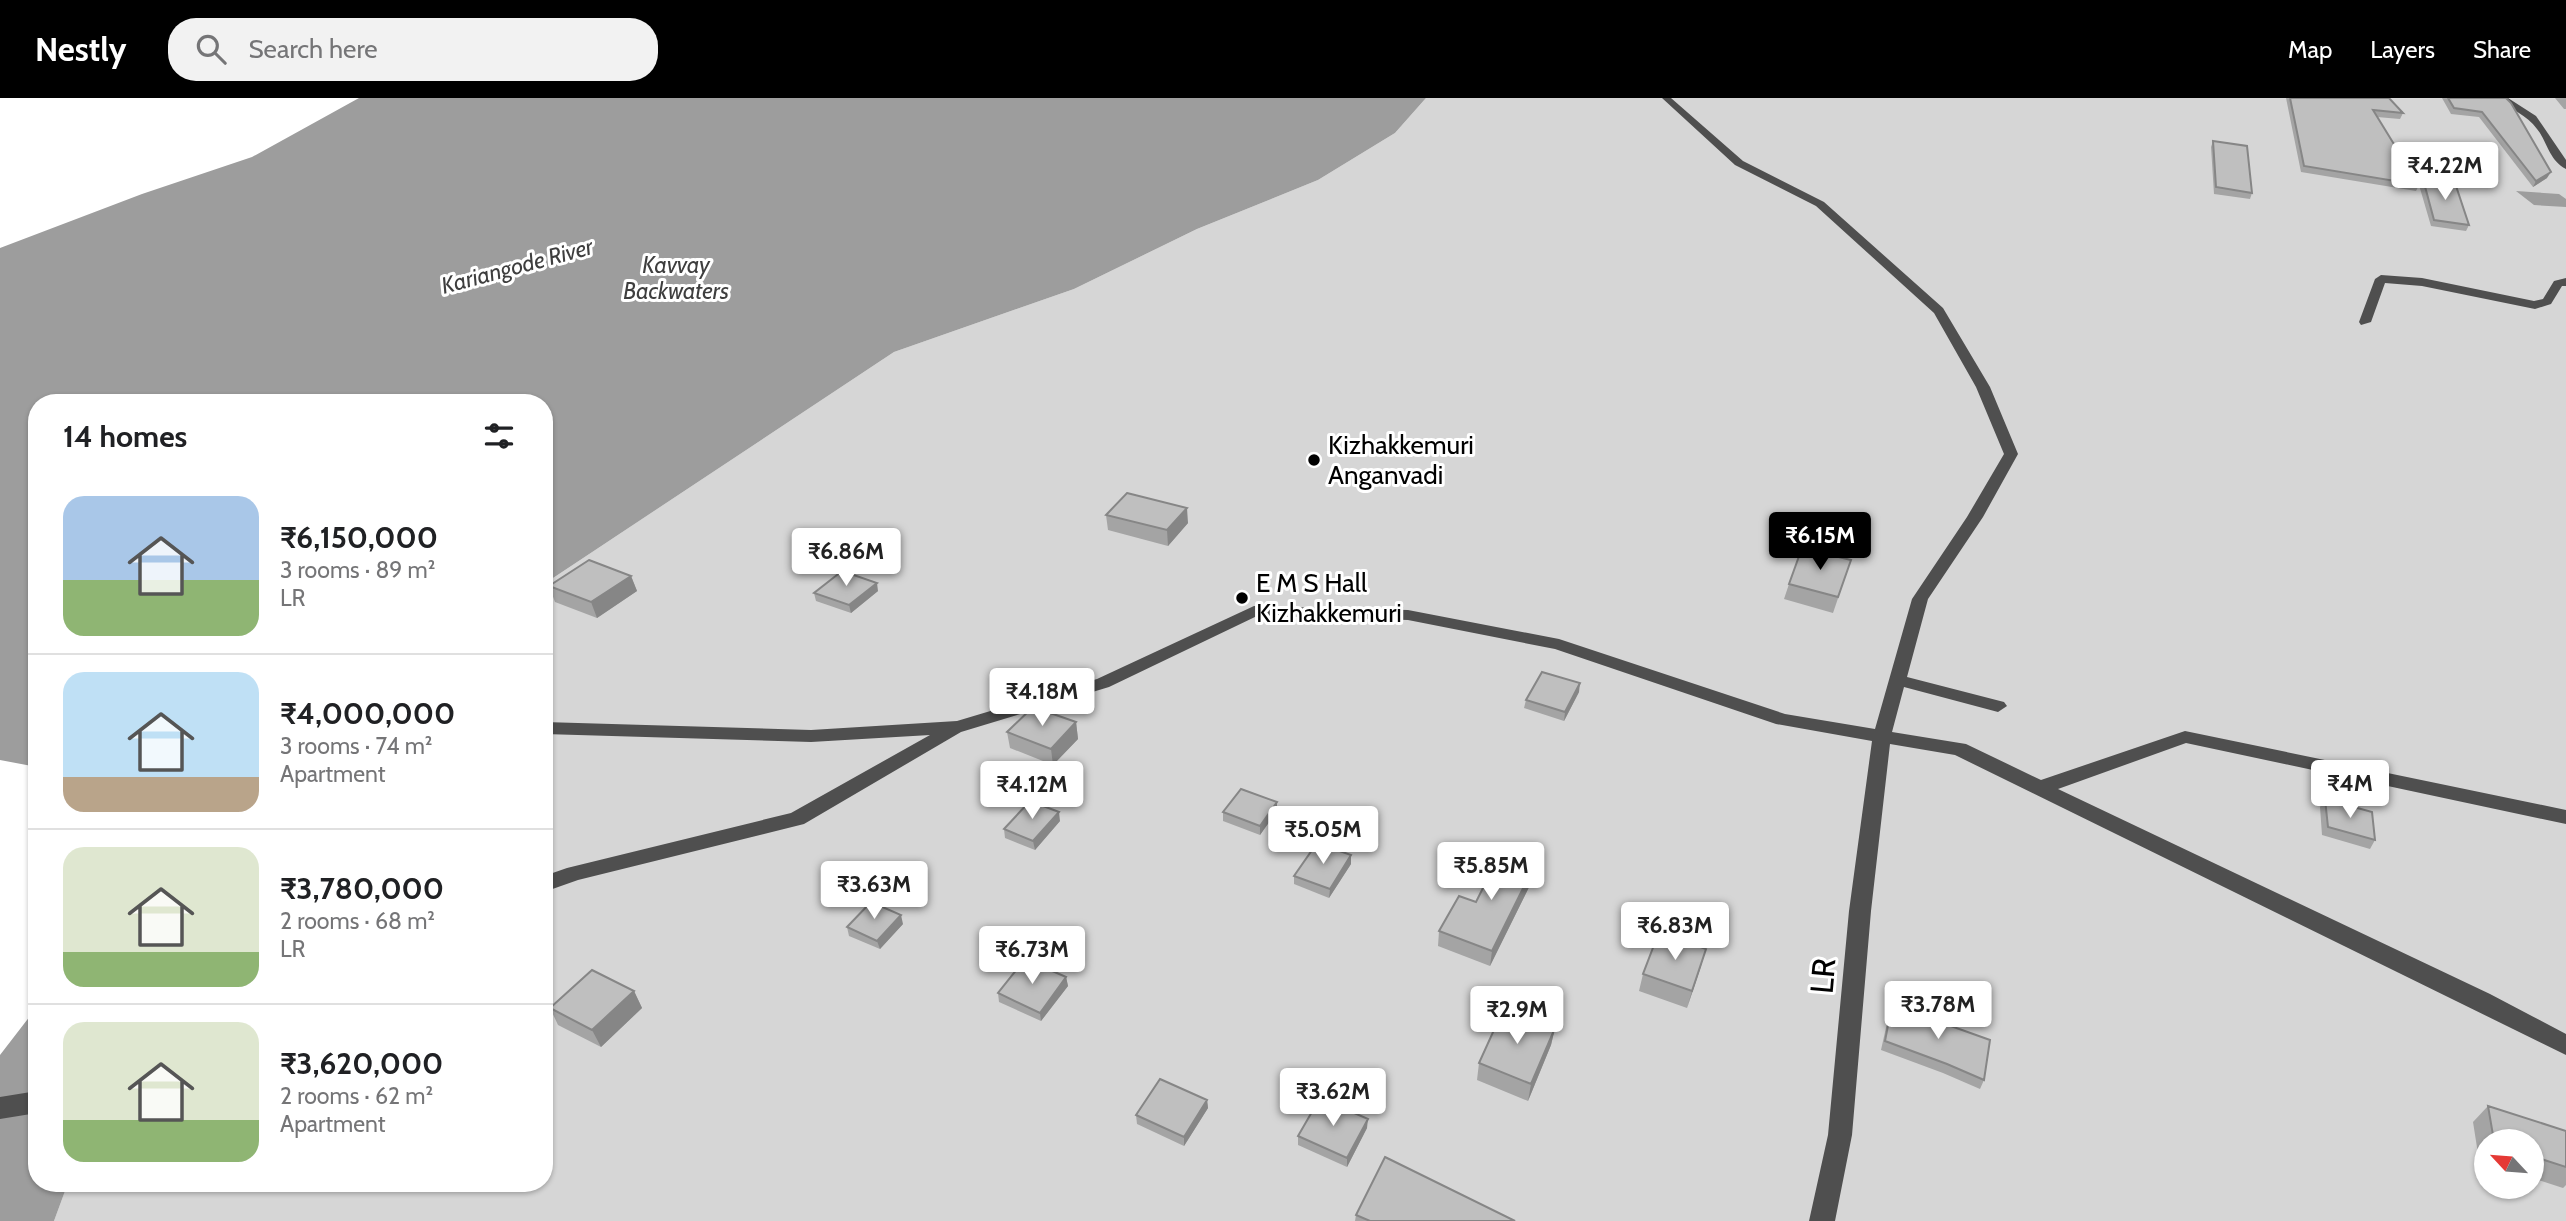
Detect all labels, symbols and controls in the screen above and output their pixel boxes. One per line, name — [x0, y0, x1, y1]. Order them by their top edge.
search box — [168, 18, 658, 81]
text: Nestly — [35, 29, 126, 69]
icon: search — [192, 30, 230, 68]
text: Search here — [248, 33, 378, 65]
text: Map — [2288, 35, 2332, 64]
text: Layers — [2370, 35, 2435, 64]
text: Share — [2473, 35, 2531, 64]
pin: ₹4.22M — [2388, 142, 2502, 202]
text: ₹4.22M — [2407, 151, 2483, 179]
water label: Kariangode River — [438, 232, 597, 300]
water label: Kavvay Backwaters — [623, 251, 729, 305]
icon: filters — [480, 417, 518, 455]
text: 14 homes — [63, 418, 187, 455]
place label: Kizhakkemuri Anganvadi — [1328, 429, 1474, 491]
marker: Kizhakkemuri Anganvadi — [1306, 452, 1322, 468]
pin: ₹6.15M — [1763, 512, 1877, 572]
text: ₹6,150,000 — [280, 519, 438, 556]
text: ₹6.15M — [1785, 521, 1855, 549]
icon: home — [119, 524, 203, 608]
pin: ₹6.86M — [789, 528, 903, 588]
text: ₹6.86M — [808, 537, 884, 565]
text: 3 rooms · 89 m² — [280, 556, 435, 584]
place label: E M S Hall Kizhakkemuri — [1256, 567, 1402, 629]
text: LR — [280, 584, 305, 612]
marker: E M S Hall Kizhakkemuri — [1234, 590, 1250, 606]
pin: ₹4.18M — [985, 668, 1099, 728]
text: ₹4.18M — [1005, 677, 1079, 705]
text: ₹4,000,000 — [280, 695, 455, 732]
icon: home — [119, 700, 203, 784]
text: 3 rooms · 74 m² — [280, 732, 432, 760]
text: Apartment — [280, 760, 385, 788]
pin: ₹4M — [2316, 760, 2384, 820]
pin: ₹4.12M — [975, 762, 1089, 821]
text: ₹4M — [2327, 769, 2373, 797]
text: ₹4.12M — [996, 770, 1068, 798]
pin: ₹5.05M — [1266, 806, 1380, 866]
text: ₹5.05M — [1284, 815, 1362, 843]
pin: ₹5.85M — [1434, 842, 1548, 902]
text: ₹5.85M — [1453, 851, 1529, 879]
pin: ₹3.63M — [817, 862, 931, 921]
text: ₹3,780,000 — [280, 870, 444, 907]
text: ₹3.63M — [837, 870, 911, 898]
icon: home — [119, 875, 203, 959]
pin: ₹6.83M — [1618, 902, 1732, 962]
text: 2 rooms · 68 m² — [280, 907, 435, 935]
text: ₹6.83M — [1637, 911, 1713, 939]
pin: ₹6.73M — [975, 926, 1089, 986]
text: LR — [280, 935, 305, 963]
text: ₹6.73M — [995, 935, 1069, 963]
street label: LR — [1802, 957, 1843, 995]
pin: ₹3.78M — [1881, 982, 1995, 1041]
pin: ₹2.9M — [1468, 986, 1566, 1046]
text: ₹3.78M — [1901, 990, 1975, 1018]
text: ₹2.9M — [1486, 995, 1548, 1023]
text: ₹3,620,000 — [280, 1045, 443, 1082]
icon: home — [119, 1050, 203, 1134]
pin: ₹3.62M — [1276, 1068, 1390, 1128]
text: ₹3.62M — [1296, 1077, 1370, 1105]
text: 2 rooms · 62 m² — [280, 1082, 433, 1110]
text: Apartment — [280, 1110, 385, 1138]
north arrow — [2474, 1129, 2544, 1199]
map controls — [2474, 1129, 2544, 1199]

